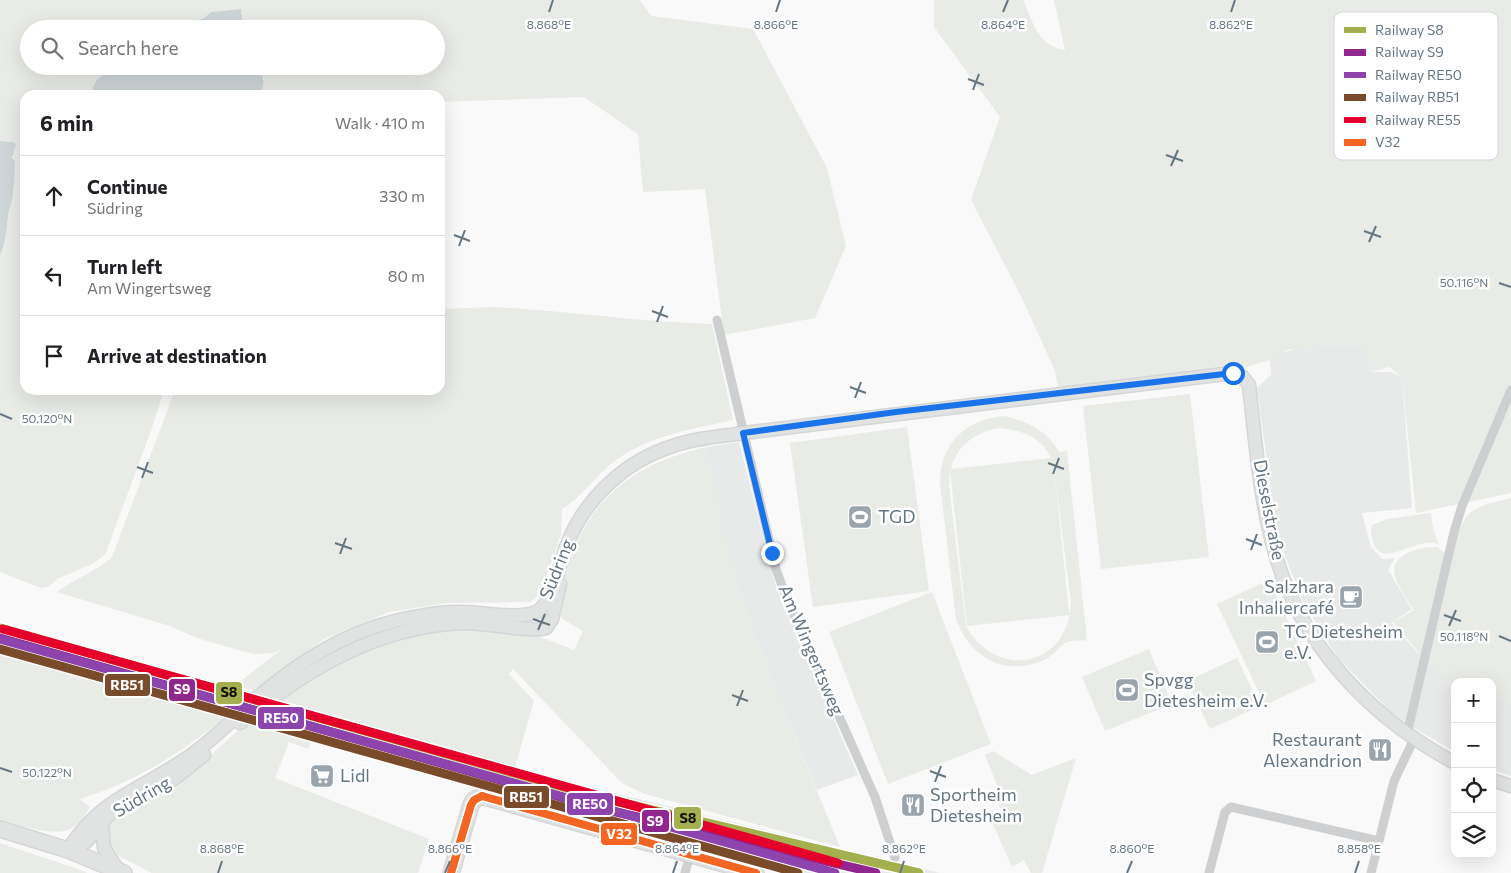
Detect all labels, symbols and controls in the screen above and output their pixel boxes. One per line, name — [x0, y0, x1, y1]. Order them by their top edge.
legend — [1334, 12, 1498, 160]
text: 8.868°E — [527, 17, 571, 31]
text: 8.866°E — [754, 17, 798, 31]
text: 8.864°E — [981, 17, 1025, 31]
text: 8.862°E — [1209, 17, 1253, 31]
search box — [20, 20, 445, 75]
text: Railway S8 — [1375, 21, 1444, 38]
icon: search — [38, 34, 66, 62]
text: Search here — [78, 36, 178, 59]
text: Railway S9 — [1375, 43, 1444, 60]
text: Railway RE50 — [1375, 66, 1462, 83]
text: Railway RB51 — [1375, 88, 1459, 105]
text: 6 min — [40, 110, 93, 135]
text: Railway RE55 — [1375, 111, 1461, 128]
text: Walk · 410 m — [335, 113, 425, 132]
text: V32 — [1375, 133, 1401, 150]
text: Continue — [87, 175, 167, 198]
icon: ahead — [40, 182, 68, 210]
text: 330 m — [379, 186, 425, 205]
text: Südring — [87, 198, 143, 217]
text: Turn left — [87, 255, 162, 278]
icon: left — [40, 262, 68, 290]
text: 80 m — [388, 266, 425, 285]
text: 50.116°N — [1440, 275, 1488, 289]
text: Am Wingertsweg — [87, 278, 211, 297]
icon: arrive — [40, 342, 68, 370]
text: Arrive at destination — [87, 344, 267, 367]
route start — [1222, 362, 1245, 385]
text: 50.120°N — [22, 411, 72, 425]
street label: Dieselstraße — [1249, 458, 1291, 562]
sports icon: TGD — [847, 504, 873, 530]
place label: TGD — [878, 505, 915, 527]
street label: Südring — [534, 535, 578, 602]
route end — [761, 542, 784, 565]
place label: Salzhara Inhaliercafé — [1239, 575, 1334, 618]
street label: Am Wingertsweg — [774, 581, 849, 719]
cafe icon: Salzhara Inhaliercafé — [1338, 584, 1364, 610]
place label: TC Dietesheim e.V. — [1284, 620, 1403, 663]
sports icon: TC Dietesheim e.V. — [1254, 629, 1280, 655]
text: 50.118°N — [1440, 629, 1488, 643]
place label: Spvgg Dietesheim e.V. — [1144, 668, 1268, 711]
line badge: RB51 — [104, 673, 151, 697]
text: RB51 — [110, 676, 144, 693]
sports icon: Spvgg Dietesheim e.V. — [1114, 677, 1140, 703]
line badge: S9 — [168, 678, 196, 702]
map controls — [1451, 678, 1496, 858]
button: + — [1451, 678, 1496, 723]
text: S9 — [174, 680, 191, 697]
line badge: S8 — [215, 681, 243, 705]
text: S8 — [220, 683, 238, 700]
line badge: RE50 — [257, 706, 305, 730]
text: RE50 — [263, 709, 299, 726]
button: − — [1451, 723, 1496, 768]
place label: Restaurant Alexandrion — [1263, 728, 1362, 771]
restaurant icon: Restaurant Alexandrion — [1367, 737, 1393, 763]
supermarket icon: Lidl — [309, 763, 335, 789]
place label: Lidl — [340, 764, 370, 786]
text: 50.122°N — [22, 765, 72, 779]
button: locate — [1451, 768, 1496, 813]
street label: Südring — [109, 771, 174, 821]
place label: Sportheim Dietesheim — [930, 783, 1022, 826]
line badge: RB51 — [503, 785, 550, 809]
text: RB51 — [509, 788, 543, 805]
line badge: RE50 — [566, 792, 614, 816]
restaurant icon: Sportheim Dietesheim — [900, 792, 926, 818]
text: RE50 — [572, 795, 608, 812]
line badge: S8 — [673, 806, 702, 830]
line badge: S9 — [641, 809, 670, 833]
text: S8 — [679, 809, 697, 826]
text: S9 — [647, 812, 664, 829]
button: layers — [1451, 813, 1496, 858]
line badge: V32 — [600, 822, 638, 846]
text: V32 — [606, 825, 632, 842]
text: 8.868°E — [200, 841, 244, 855]
text: 8.866°E — [428, 841, 472, 855]
text: 8.864°E — [655, 841, 699, 855]
text: 8.862°E — [882, 841, 926, 855]
text: 8.860°E — [1110, 841, 1154, 855]
text: 8.858°E — [1337, 841, 1381, 855]

